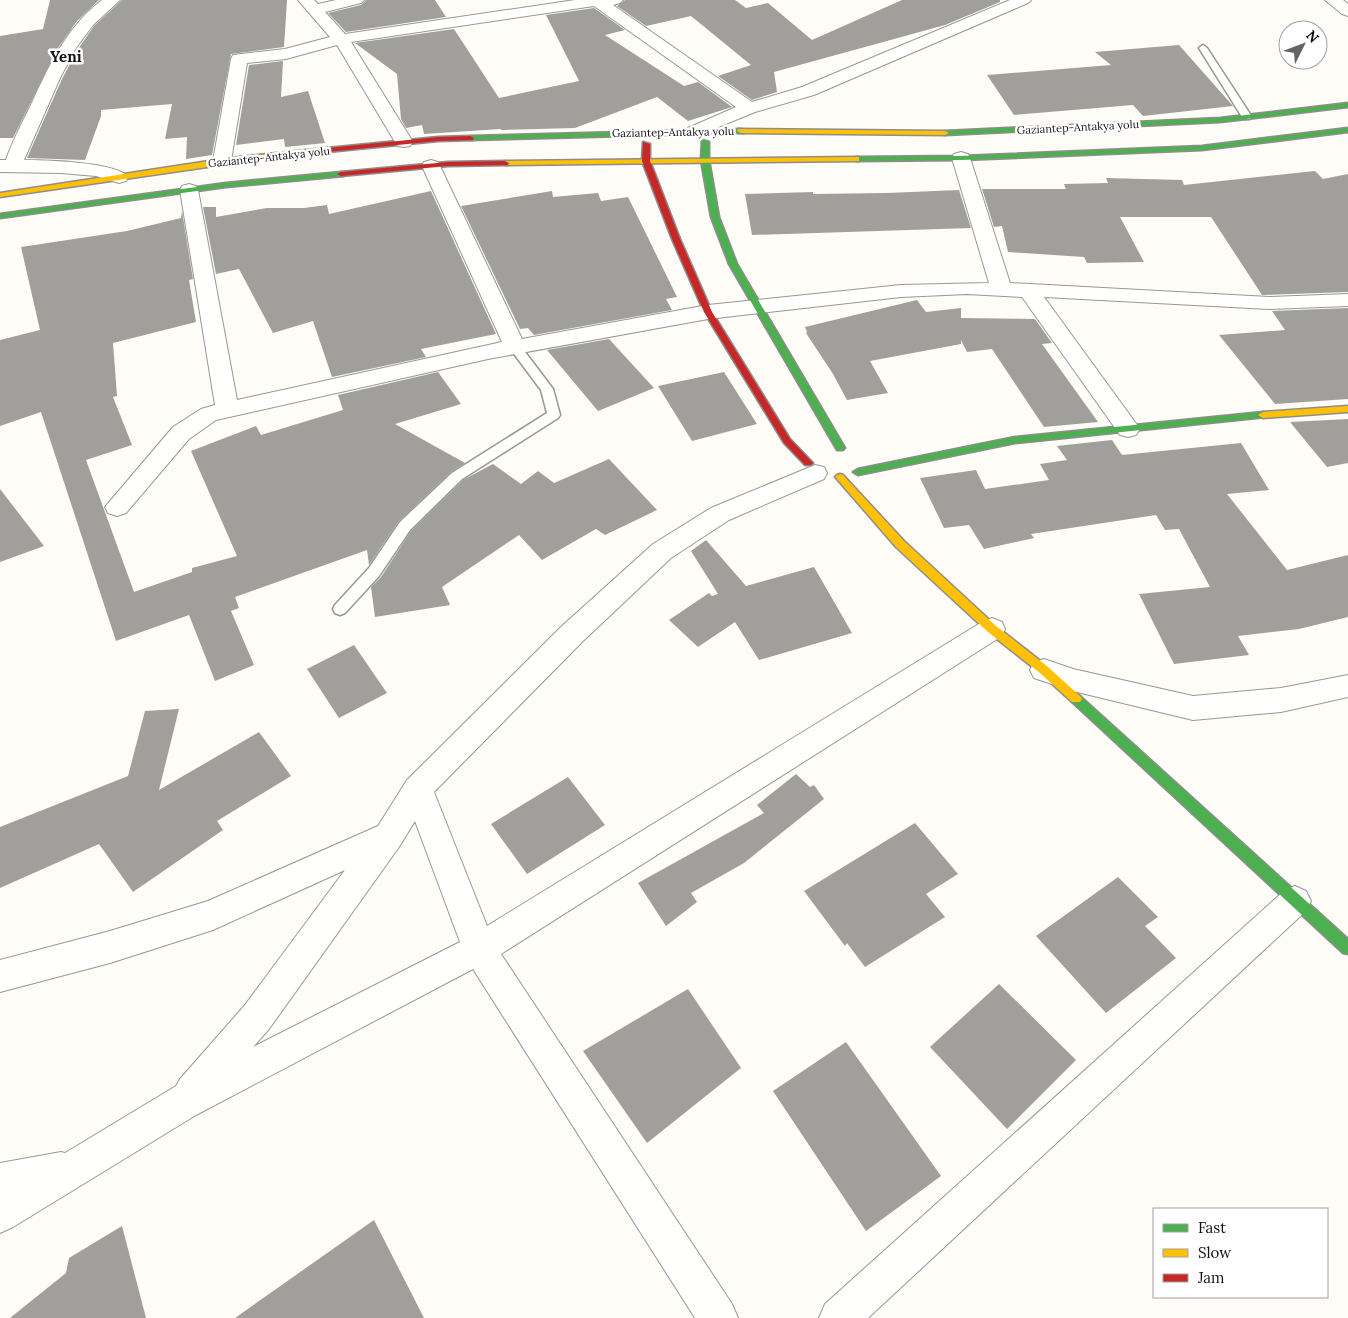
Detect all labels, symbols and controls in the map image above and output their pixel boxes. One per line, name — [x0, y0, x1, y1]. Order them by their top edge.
north arrow — [1278, 20, 1328, 70]
text: N — [1302, 26, 1323, 46]
district label: Yeni — [50, 47, 82, 66]
street label: Gaziantep-Antakya yolu — [1017, 117, 1140, 137]
street label: Gaziantep-Antakya yolu — [612, 124, 735, 140]
street label: Gaziantep-Antakya yolu — [207, 144, 331, 170]
legend — [1153, 1208, 1328, 1298]
text: Fast — [1198, 1218, 1226, 1237]
text: Slow — [1198, 1243, 1231, 1262]
text: Jam — [1197, 1268, 1225, 1287]

